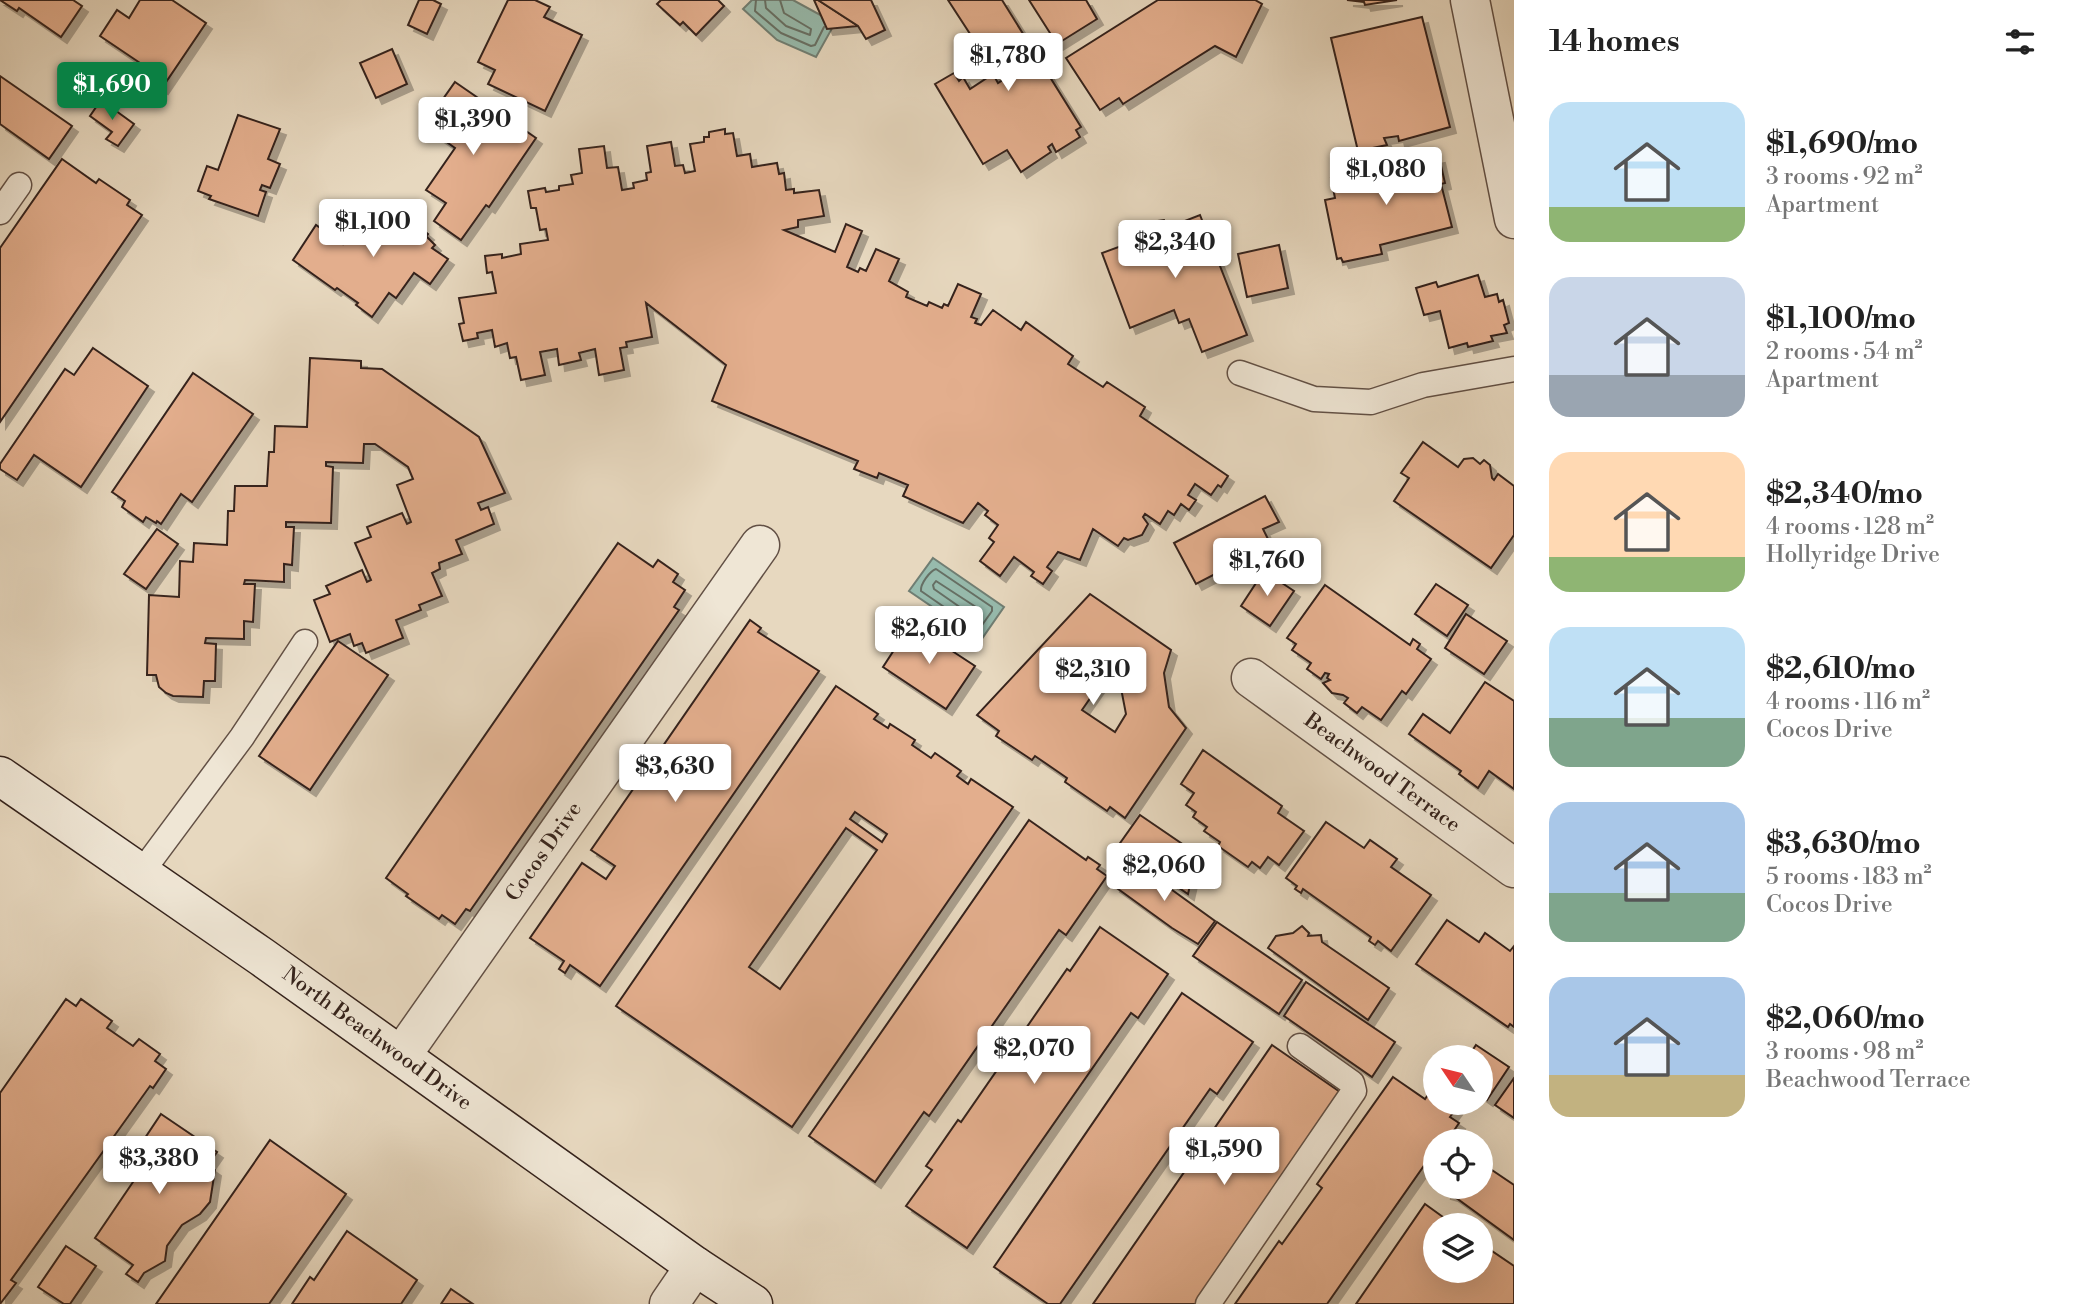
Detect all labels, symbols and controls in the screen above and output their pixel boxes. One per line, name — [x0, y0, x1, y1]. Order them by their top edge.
text: 14 homes — [1549, 23, 1680, 61]
icon: filters — [2001, 23, 2039, 61]
pin: $1,780 — [951, 34, 1065, 93]
text: $1,780 — [970, 42, 1046, 70]
pin: $1,690 — [55, 62, 169, 122]
text: $1,690 — [73, 71, 151, 99]
pin: $1,390 — [416, 97, 530, 157]
text: $1,390 — [434, 106, 512, 134]
text: $1,690/mo — [1766, 125, 1918, 163]
icon: home — [1605, 130, 1689, 214]
pin: $1,080 — [1329, 148, 1443, 207]
text: $1,080 — [1346, 156, 1426, 184]
text: 3 rooms · 92 m² — [1766, 163, 1922, 191]
text: Apartment — [1766, 191, 1879, 219]
pin: $1,100 — [316, 200, 430, 259]
text: $1,100 — [335, 208, 411, 236]
pin: $2,340 — [1118, 220, 1232, 280]
text: $2,340 — [1134, 229, 1216, 257]
text: $1,100/mo — [1766, 300, 1916, 338]
icon: home — [1605, 305, 1689, 389]
text: 2 rooms · 54 m² — [1766, 338, 1923, 366]
text: Apartment — [1766, 366, 1879, 394]
text: $2,340/mo — [1766, 475, 1923, 513]
icon: home — [1605, 480, 1689, 564]
text: 4 rooms · 128 m² — [1766, 513, 1934, 541]
pin: $1,760 — [1210, 538, 1324, 598]
text: Hollyridge Drive — [1766, 541, 1940, 569]
text: $1,760 — [1229, 547, 1305, 575]
pin: $2,610 — [872, 606, 986, 666]
text: $2,610 — [891, 615, 967, 643]
pin: $2,310 — [1036, 648, 1150, 707]
text: $2,610/mo — [1766, 650, 1916, 688]
icon: home — [1605, 655, 1689, 739]
text: $2,310 — [1055, 656, 1131, 684]
text: 4 rooms · 116 m² — [1766, 688, 1930, 716]
street label: Beachwood Terrace — [1298, 707, 1465, 838]
text: Cocos Drive — [1766, 716, 1893, 744]
pin: $3,630 — [618, 744, 732, 804]
text: $3,630 — [635, 753, 715, 781]
street label: Cocos Drive — [500, 797, 588, 907]
text: $3,630/mo — [1766, 825, 1921, 863]
icon: home — [1605, 830, 1689, 914]
pin: $2,060 — [1107, 844, 1221, 903]
text: $2,060 — [1122, 852, 1206, 880]
text: 5 rooms · 183 m² — [1766, 863, 1932, 891]
text: Cocos Drive — [1766, 891, 1893, 919]
street label: North Beachwood Drive — [277, 962, 477, 1116]
text: $2,060/mo — [1766, 1000, 1925, 1038]
icon: home — [1605, 1005, 1689, 1089]
pin: $2,070 — [977, 1026, 1091, 1086]
text: $2,070 — [993, 1035, 1075, 1063]
text: 3 rooms · 98 m² — [1766, 1038, 1923, 1066]
north arrow — [1423, 1045, 1493, 1115]
map controls — [1423, 1045, 1493, 1283]
text: Beachwood Terrace — [1766, 1066, 1971, 1094]
pin: $1,590 — [1167, 1128, 1281, 1187]
button: locate — [1423, 1129, 1493, 1199]
pin: $3,380 — [102, 1136, 216, 1196]
text: $1,590 — [1185, 1136, 1263, 1164]
text: $3,380 — [119, 1145, 199, 1173]
button: layers — [1423, 1213, 1493, 1283]

